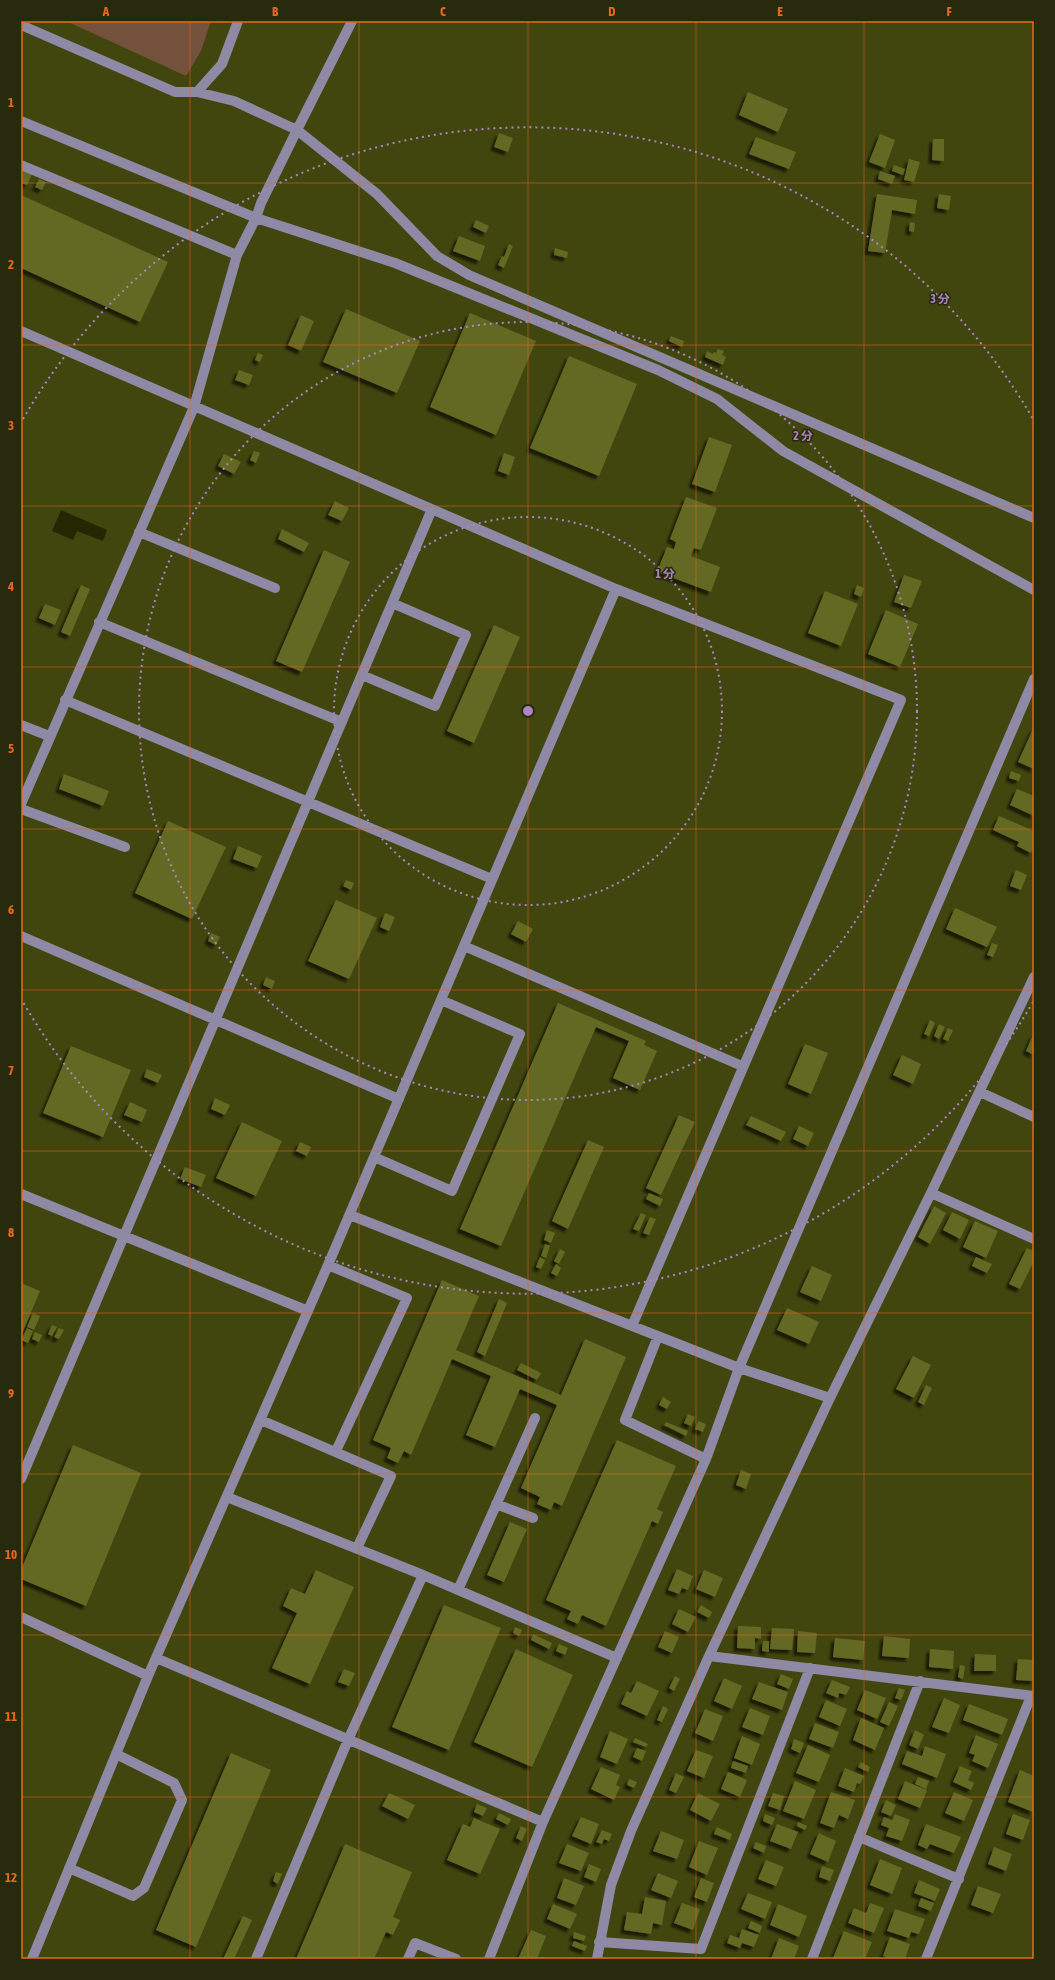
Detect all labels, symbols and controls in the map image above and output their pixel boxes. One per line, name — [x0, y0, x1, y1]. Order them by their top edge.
text: A — [102, 4, 110, 19]
text: B — [272, 4, 279, 19]
text: C — [440, 4, 446, 19]
text: D — [608, 4, 616, 19]
text: E — [777, 4, 783, 19]
text: F — [946, 4, 952, 19]
text: 1 — [8, 95, 14, 110]
text: 2 — [8, 257, 14, 272]
text: 3 分 — [930, 292, 950, 306]
text: 3 — [8, 418, 14, 433]
text: 2 分 — [793, 429, 813, 443]
text: 1 分 — [655, 567, 675, 581]
text: 4 — [7, 579, 14, 594]
centre of rings — [521, 704, 535, 718]
text: 5 — [8, 741, 14, 756]
text: 6 — [8, 902, 14, 917]
text: 7 — [8, 1063, 14, 1078]
text: 8 — [8, 1225, 14, 1240]
text: 9 — [8, 1386, 14, 1401]
text: 10 — [5, 1547, 17, 1562]
text: 11 — [5, 1709, 17, 1724]
text: 12 — [5, 1870, 17, 1885]

